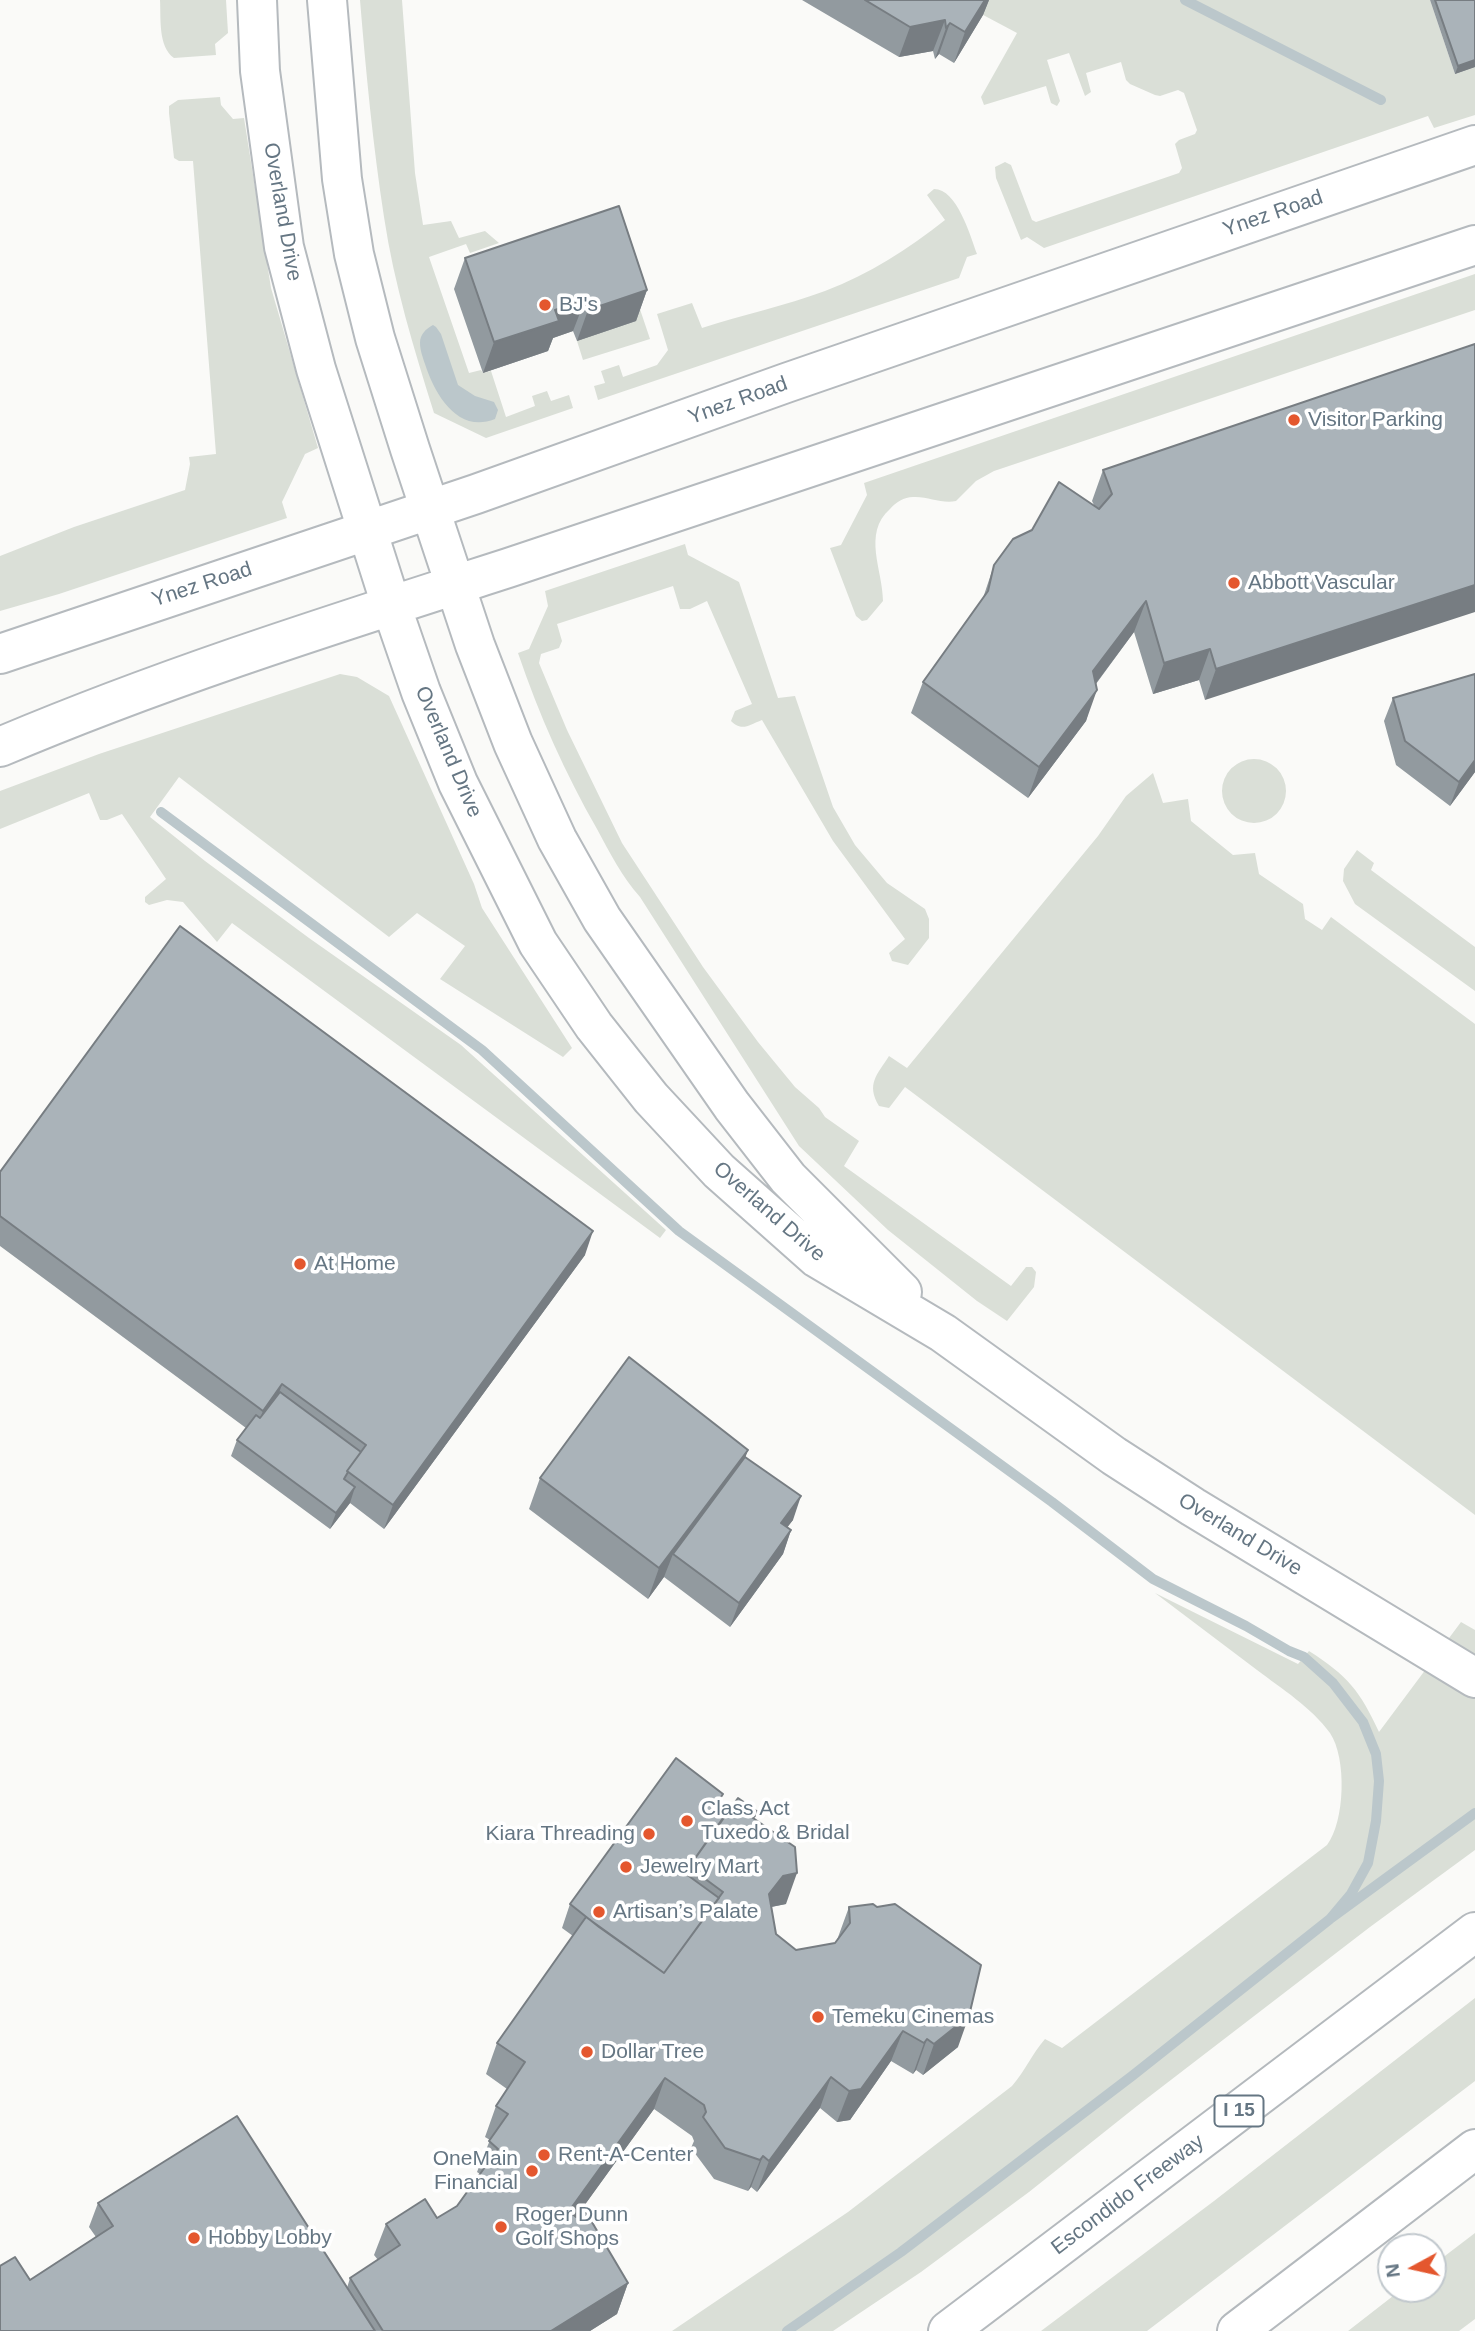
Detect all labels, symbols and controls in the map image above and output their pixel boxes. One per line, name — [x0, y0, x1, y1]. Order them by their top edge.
street label: Overland Drive — [257, 141, 307, 283]
street label: Ynez Road — [1220, 185, 1326, 243]
place label: BJ's — [559, 292, 598, 318]
marker: BJ's — [537, 297, 553, 313]
street label: Ynez Road — [685, 371, 791, 431]
place label: Visitor Parking — [1308, 407, 1443, 433]
marker: Visitor Parking — [1286, 412, 1302, 428]
street label: Ynez Road — [149, 557, 255, 613]
place label: Abbott Vascular — [1248, 570, 1395, 596]
marker: Abbott Vascular — [1226, 575, 1242, 591]
street label: Overland Drive — [409, 683, 487, 821]
street label: Overland Drive — [708, 1157, 830, 1267]
place label: At Home — [314, 1251, 396, 1277]
marker: At Home — [292, 1256, 308, 1272]
street label: Overland Drive — [1173, 1488, 1307, 1582]
place label: Class Act Tuxedo & Bridal — [701, 1796, 850, 1846]
marker: Class Act Tuxedo & Bridal — [679, 1813, 695, 1829]
place label: Kiara Threading — [486, 1821, 635, 1847]
marker: Kiara Threading — [641, 1826, 657, 1842]
place label: Jewelry Mart — [640, 1854, 759, 1880]
marker: Jewelry Mart — [618, 1859, 634, 1875]
place label: Artisan’s Palate — [613, 1899, 759, 1925]
marker: Artisan’s Palate — [591, 1904, 607, 1920]
place label: Temeku Cinemas — [832, 2004, 994, 2030]
marker: Temeku Cinemas — [810, 2009, 826, 2025]
place label: Dollar Tree — [601, 2039, 704, 2065]
marker: Dollar Tree — [579, 2044, 595, 2060]
road number: I 15 — [1214, 2096, 1264, 2126]
street label: Escondido Freeway — [1047, 2129, 1209, 2261]
place label: Rent-A-Center — [558, 2142, 693, 2168]
place label: OneMain Financial — [433, 2146, 518, 2196]
marker: Rent-A-Center — [536, 2147, 552, 2163]
marker: OneMain Financial — [524, 2163, 540, 2179]
place label: Roger Dunn Golf Shops — [515, 2202, 628, 2252]
marker: Roger Dunn Golf Shops — [493, 2219, 509, 2235]
place label: Hobby Lobby — [208, 2225, 332, 2251]
marker: Hobby Lobby — [186, 2230, 202, 2246]
north arrow — [1377, 2233, 1447, 2303]
text: N — [1381, 2262, 1404, 2279]

